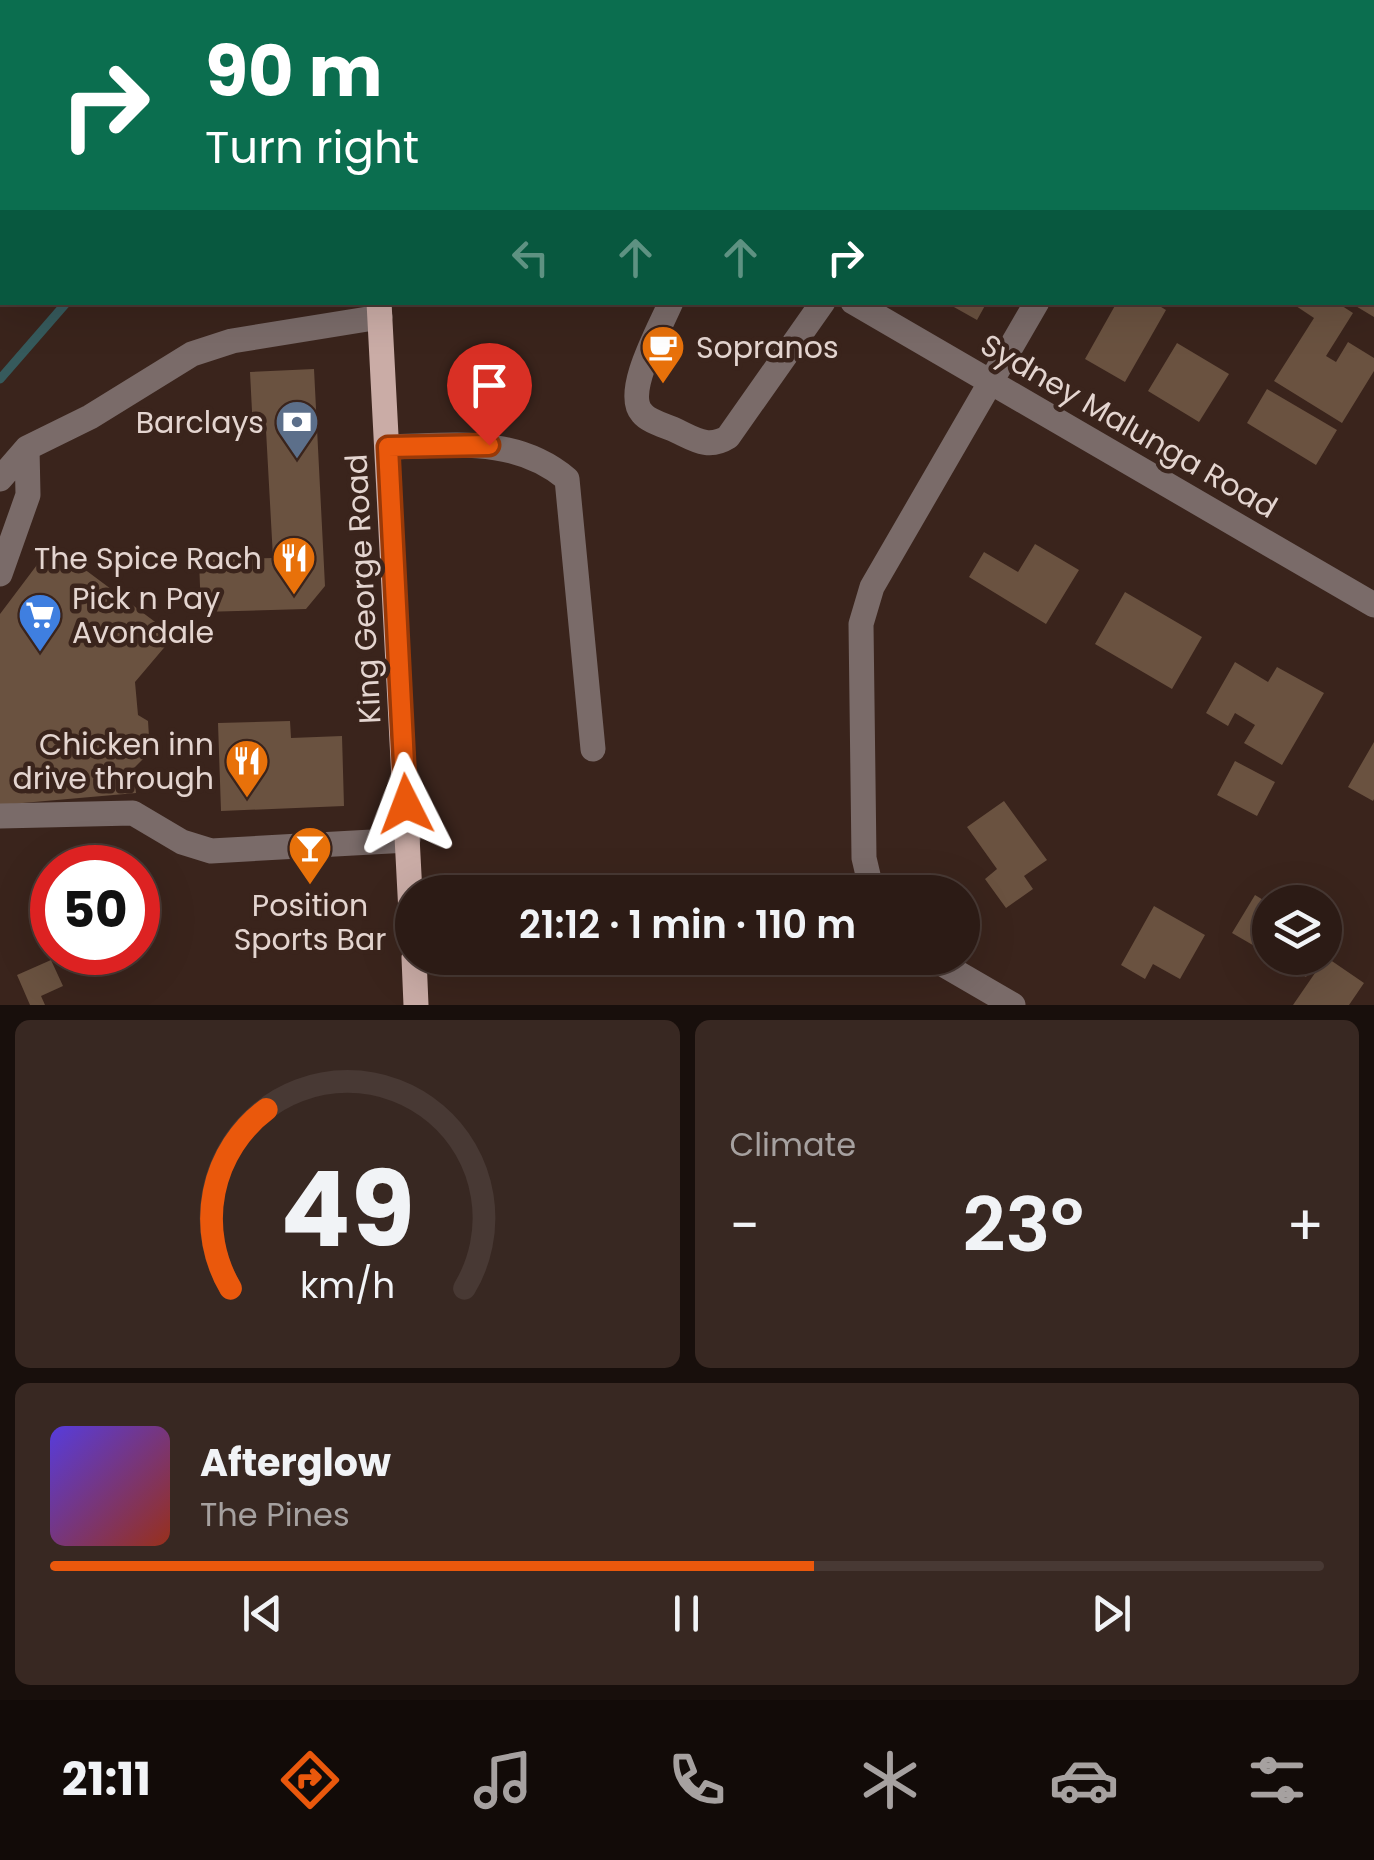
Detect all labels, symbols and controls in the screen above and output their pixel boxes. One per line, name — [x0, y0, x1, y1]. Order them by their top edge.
text: 90 m — [205, 22, 383, 121]
icon: right — [40, 40, 170, 170]
text: Turn right — [205, 116, 419, 179]
icon: left — [503, 230, 558, 285]
icon: ahead — [608, 230, 663, 285]
icon: ahead — [713, 230, 768, 285]
icon: right — [818, 230, 873, 285]
street label: Sydney Malunga Road — [973, 323, 1285, 529]
cafe icon: Sopranos — [640, 324, 686, 385]
place label: Sopranos — [696, 326, 839, 369]
pin — [447, 343, 532, 446]
icon: arrive — [462, 358, 517, 413]
bank icon: Barclays — [274, 399, 320, 460]
place label: Barclays — [136, 401, 264, 444]
street label: King George Road — [334, 453, 392, 725]
restaurant icon: The Spice Rach — [271, 535, 317, 596]
place label: The Spice Rach — [34, 537, 262, 580]
place label: Pick n Pay Avondale — [72, 577, 220, 654]
supermarket icon: Pick n Pay Avondale — [17, 592, 63, 653]
place label: Chicken inn drive through — [13, 723, 214, 800]
restaurant icon: Chicken inn drive through — [224, 738, 270, 799]
position arrow — [354, 752, 458, 856]
bar icon: Position Sports Bar — [287, 825, 333, 886]
speed limit sign: 50 — [30, 845, 160, 975]
place label: Position Sports Bar — [234, 884, 386, 961]
map controls — [1252, 885, 1342, 975]
button: layers — [1252, 885, 1342, 975]
text: 21:12 · 1 min · 110 m — [519, 898, 856, 951]
text: Climate — [730, 1122, 856, 1167]
text: 49 — [280, 1137, 414, 1282]
text: 23° — [962, 1172, 1084, 1277]
text: − — [730, 1187, 760, 1264]
text: + — [1286, 1187, 1324, 1264]
text: km/h — [300, 1260, 395, 1311]
text: Afterglow — [200, 1436, 391, 1489]
text: The Pines — [200, 1492, 350, 1537]
icon: previous — [235, 1586, 290, 1641]
icon: pause — [659, 1586, 714, 1641]
icon: next — [1084, 1586, 1139, 1641]
icon: directions — [275, 1745, 345, 1815]
icon: music — [468, 1745, 538, 1815]
icon: phone — [662, 1745, 732, 1815]
icon: climate — [855, 1745, 925, 1815]
icon: car — [1049, 1745, 1119, 1815]
icon: filters — [1242, 1745, 1312, 1815]
text: 21:11 — [62, 1748, 151, 1811]

